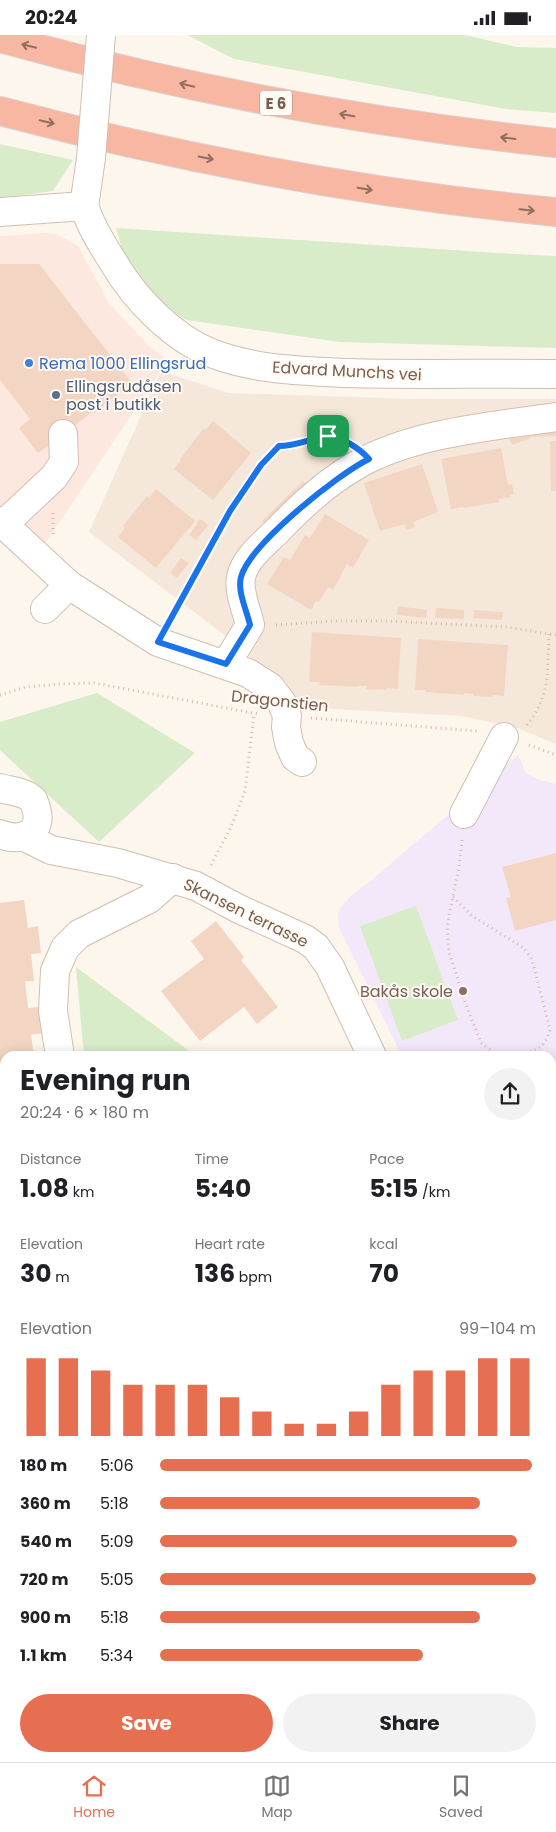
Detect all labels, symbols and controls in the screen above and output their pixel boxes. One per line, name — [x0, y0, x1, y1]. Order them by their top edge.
text: 20:24 — [25, 4, 77, 31]
one-way arrow — [22, 41, 38, 50]
one-way arrow — [179, 80, 195, 89]
road number: E 6 — [260, 91, 292, 115]
one-way arrow — [339, 110, 355, 120]
one-way arrow — [39, 118, 55, 127]
one-way arrow — [500, 133, 516, 143]
one-way arrow — [197, 154, 213, 164]
one-way arrow — [357, 184, 373, 194]
one-way arrow — [518, 205, 534, 214]
place label: Rema 1000 Ellingsrud — [39, 352, 206, 375]
street label: Edvard Munchs vei — [272, 356, 422, 386]
marker: Rema 1000 Ellingsrud — [23, 357, 35, 369]
place label: Ellingsrudåsen post i butikk — [66, 375, 182, 416]
marker: Ellingsrudåsen post i butikk — [50, 389, 62, 401]
pin — [307, 415, 349, 457]
icon: arrive — [314, 422, 342, 450]
street label: Dragonstien — [230, 684, 330, 718]
street label: Skansen terrasse — [180, 873, 312, 953]
place label: Bakås skole — [360, 980, 453, 1003]
marker: Bakås skole — [457, 985, 469, 997]
text: Evening run — [20, 1061, 191, 1100]
button: share — [484, 1068, 536, 1120]
text: 20:24 · 6 × 180 m — [20, 1101, 149, 1124]
text: Distance — [20, 1149, 81, 1169]
text: Time — [195, 1149, 229, 1169]
text: Pace — [369, 1149, 404, 1169]
text: 1.08 — [20, 1171, 69, 1206]
text: 5:40 — [195, 1171, 251, 1206]
text: 5:15 — [369, 1171, 418, 1206]
text: km — [69, 1182, 94, 1202]
text: /km — [418, 1182, 450, 1202]
text: Elevation — [20, 1234, 83, 1254]
text: Heart rate — [195, 1234, 265, 1254]
text: kcal — [369, 1234, 398, 1254]
text: 30 — [20, 1256, 51, 1291]
text: 136 — [195, 1256, 235, 1291]
text: 70 — [369, 1256, 399, 1291]
text: m — [51, 1267, 70, 1287]
text: bpm — [235, 1267, 272, 1287]
text: Elevation — [20, 1317, 92, 1340]
text: 99–104 m — [459, 1317, 536, 1340]
text: 180 m — [20, 1454, 67, 1477]
text: 5:06 — [100, 1454, 134, 1477]
text: 360 m — [20, 1492, 71, 1515]
text: 5:18 — [100, 1492, 129, 1515]
text: 540 m — [20, 1530, 72, 1553]
text: 5:09 — [100, 1530, 134, 1553]
text: 720 m — [20, 1568, 68, 1591]
text: 5:05 — [100, 1568, 134, 1591]
text: 900 m — [20, 1606, 71, 1629]
text: 5:18 — [100, 1606, 129, 1629]
text: 1.1 km — [20, 1644, 67, 1667]
text: 5:34 — [100, 1644, 133, 1667]
button: Save — [20, 1694, 273, 1752]
button: Share — [283, 1694, 536, 1752]
tab: Home — [73, 1772, 115, 1823]
tab: Map — [262, 1772, 293, 1823]
tab: Saved — [439, 1772, 483, 1823]

